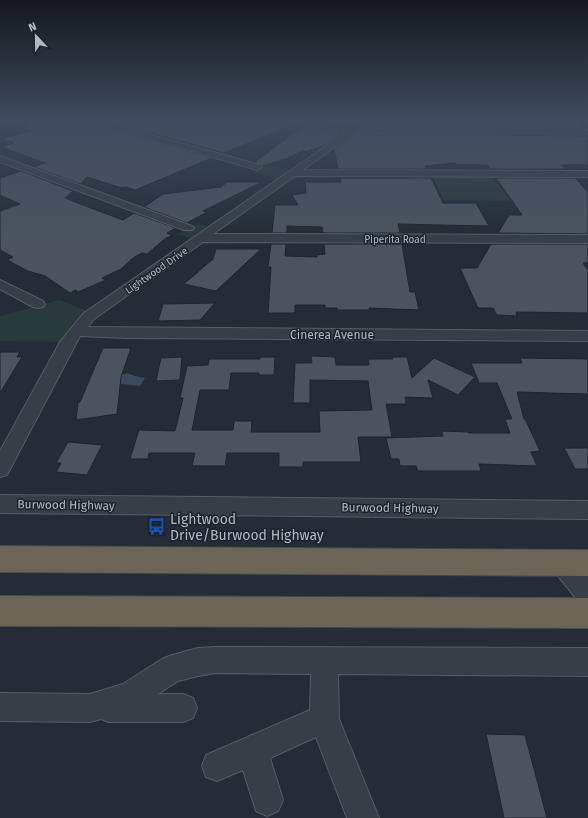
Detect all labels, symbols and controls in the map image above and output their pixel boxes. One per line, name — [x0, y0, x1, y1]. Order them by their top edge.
north arrow — [16, 16, 56, 56]
text: N — [27, 20, 38, 35]
street label: Piperita Road — [364, 234, 426, 246]
street label: Lightwood Drive — [123, 245, 190, 297]
street label: Cinerea Avenue — [290, 328, 374, 342]
street label: Burwood Highway — [17, 497, 115, 513]
street label: Burwood Highway — [341, 500, 439, 516]
place label: Lightwood Drive/Burwood Highway — [170, 511, 324, 544]
bus stop icon: Lightwood Drive/Burwood Highway — [147, 517, 167, 537]

